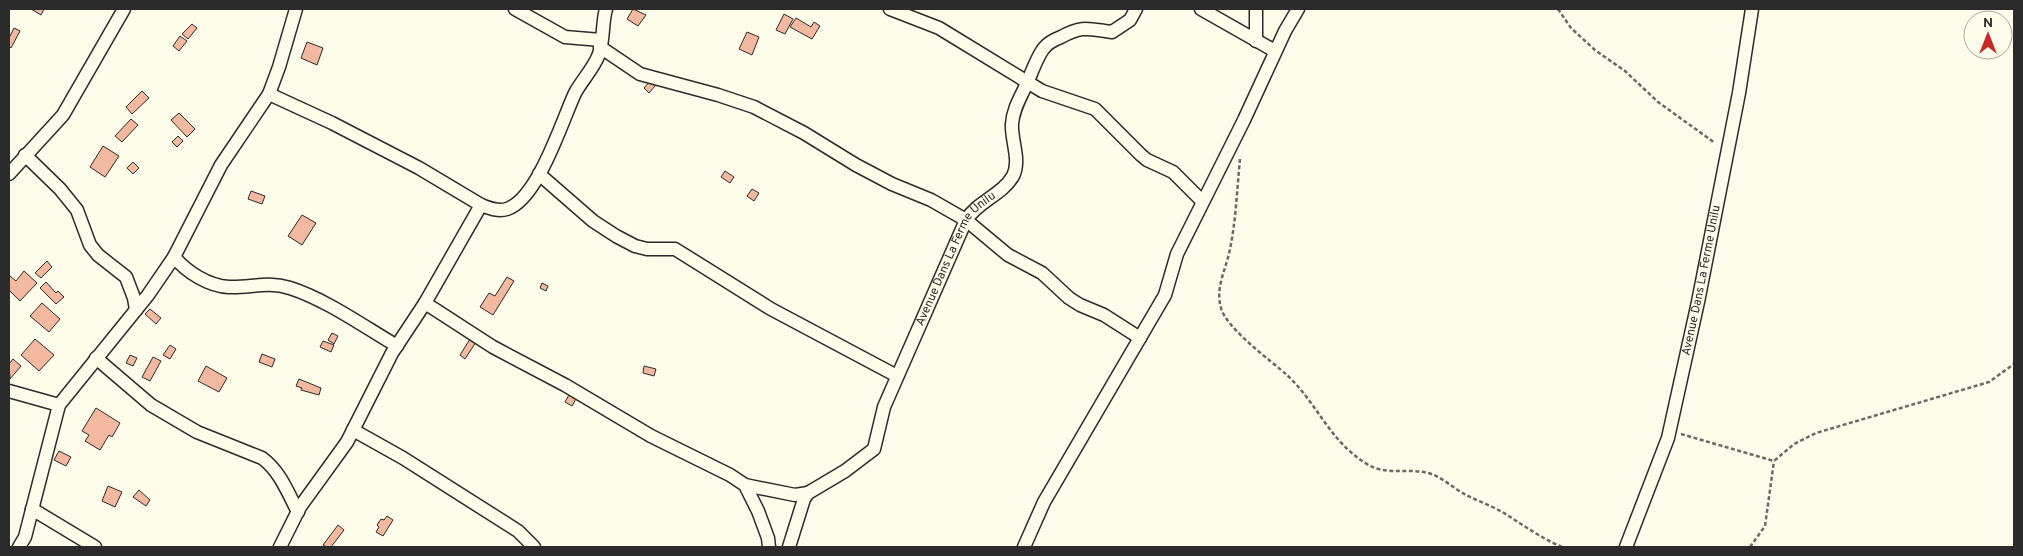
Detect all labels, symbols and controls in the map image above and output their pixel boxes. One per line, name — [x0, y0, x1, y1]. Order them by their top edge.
north arrow — [1963, 10, 2013, 60]
text: N — [1983, 15, 1993, 32]
street label: Avenue Dans La Ferme Unilu — [913, 188, 999, 328]
street label: Avenue Dans La Ferme Unilu — [1678, 204, 1725, 357]

